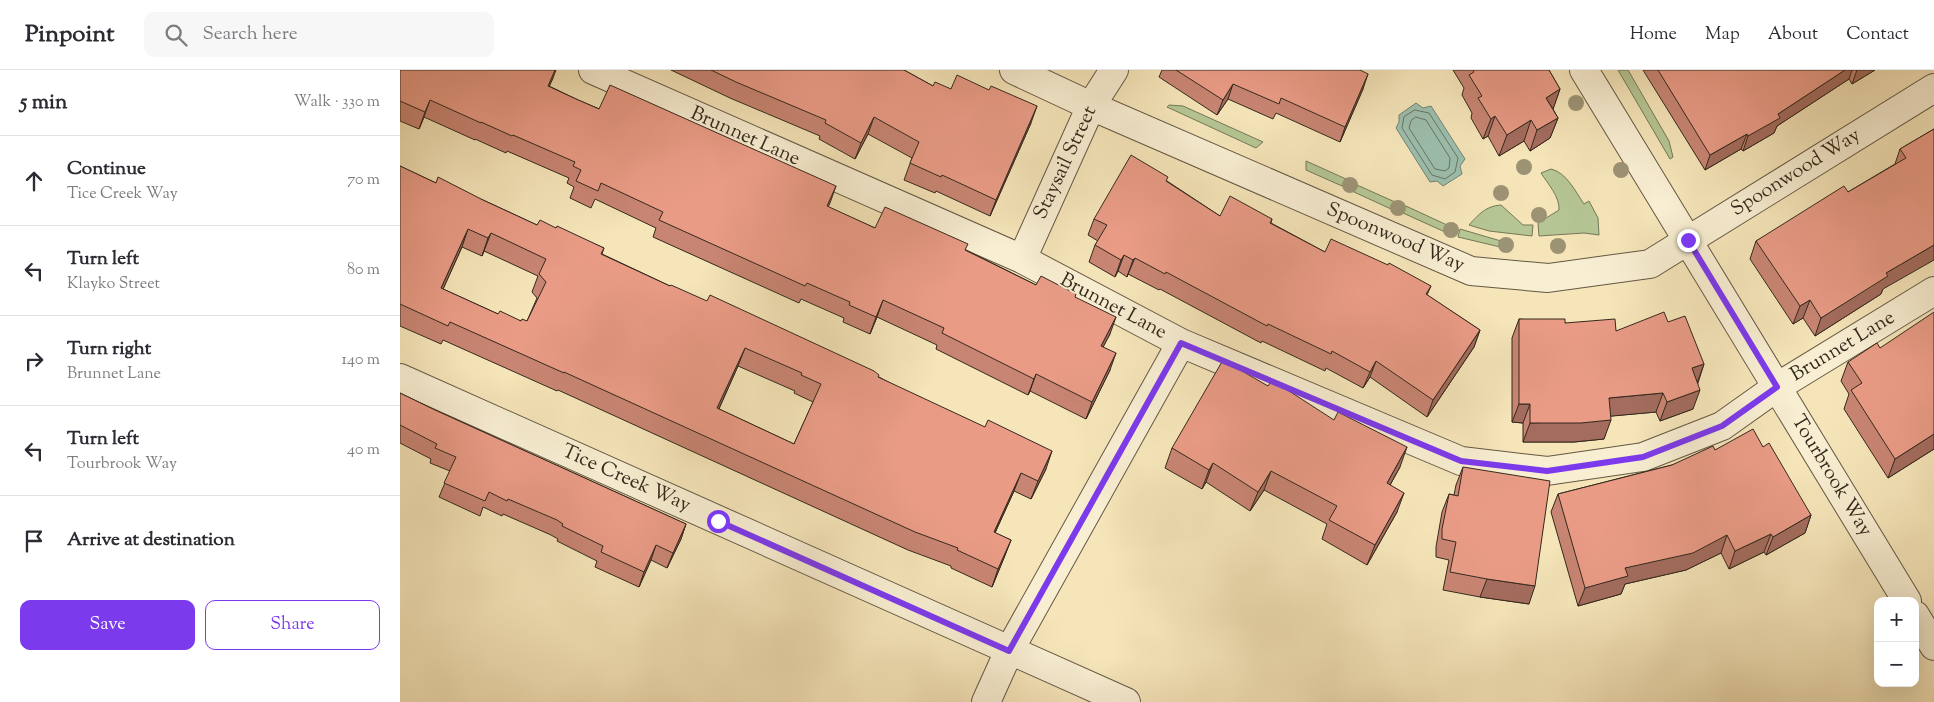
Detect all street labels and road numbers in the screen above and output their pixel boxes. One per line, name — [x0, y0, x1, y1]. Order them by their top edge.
street label: Brunnet Lane — [685, 100, 805, 174]
street label: Staysail Street — [1027, 101, 1105, 224]
street label: Spoonwood Way — [1726, 121, 1866, 224]
street label: Spoonwood Way — [1321, 196, 1469, 280]
street label: Brunnet Lane — [1054, 267, 1172, 347]
street label: Brunnet Lane — [1785, 304, 1901, 390]
street label: Tourbrook Way — [1783, 410, 1879, 542]
street label: Tice Creek Way — [557, 438, 695, 520]

